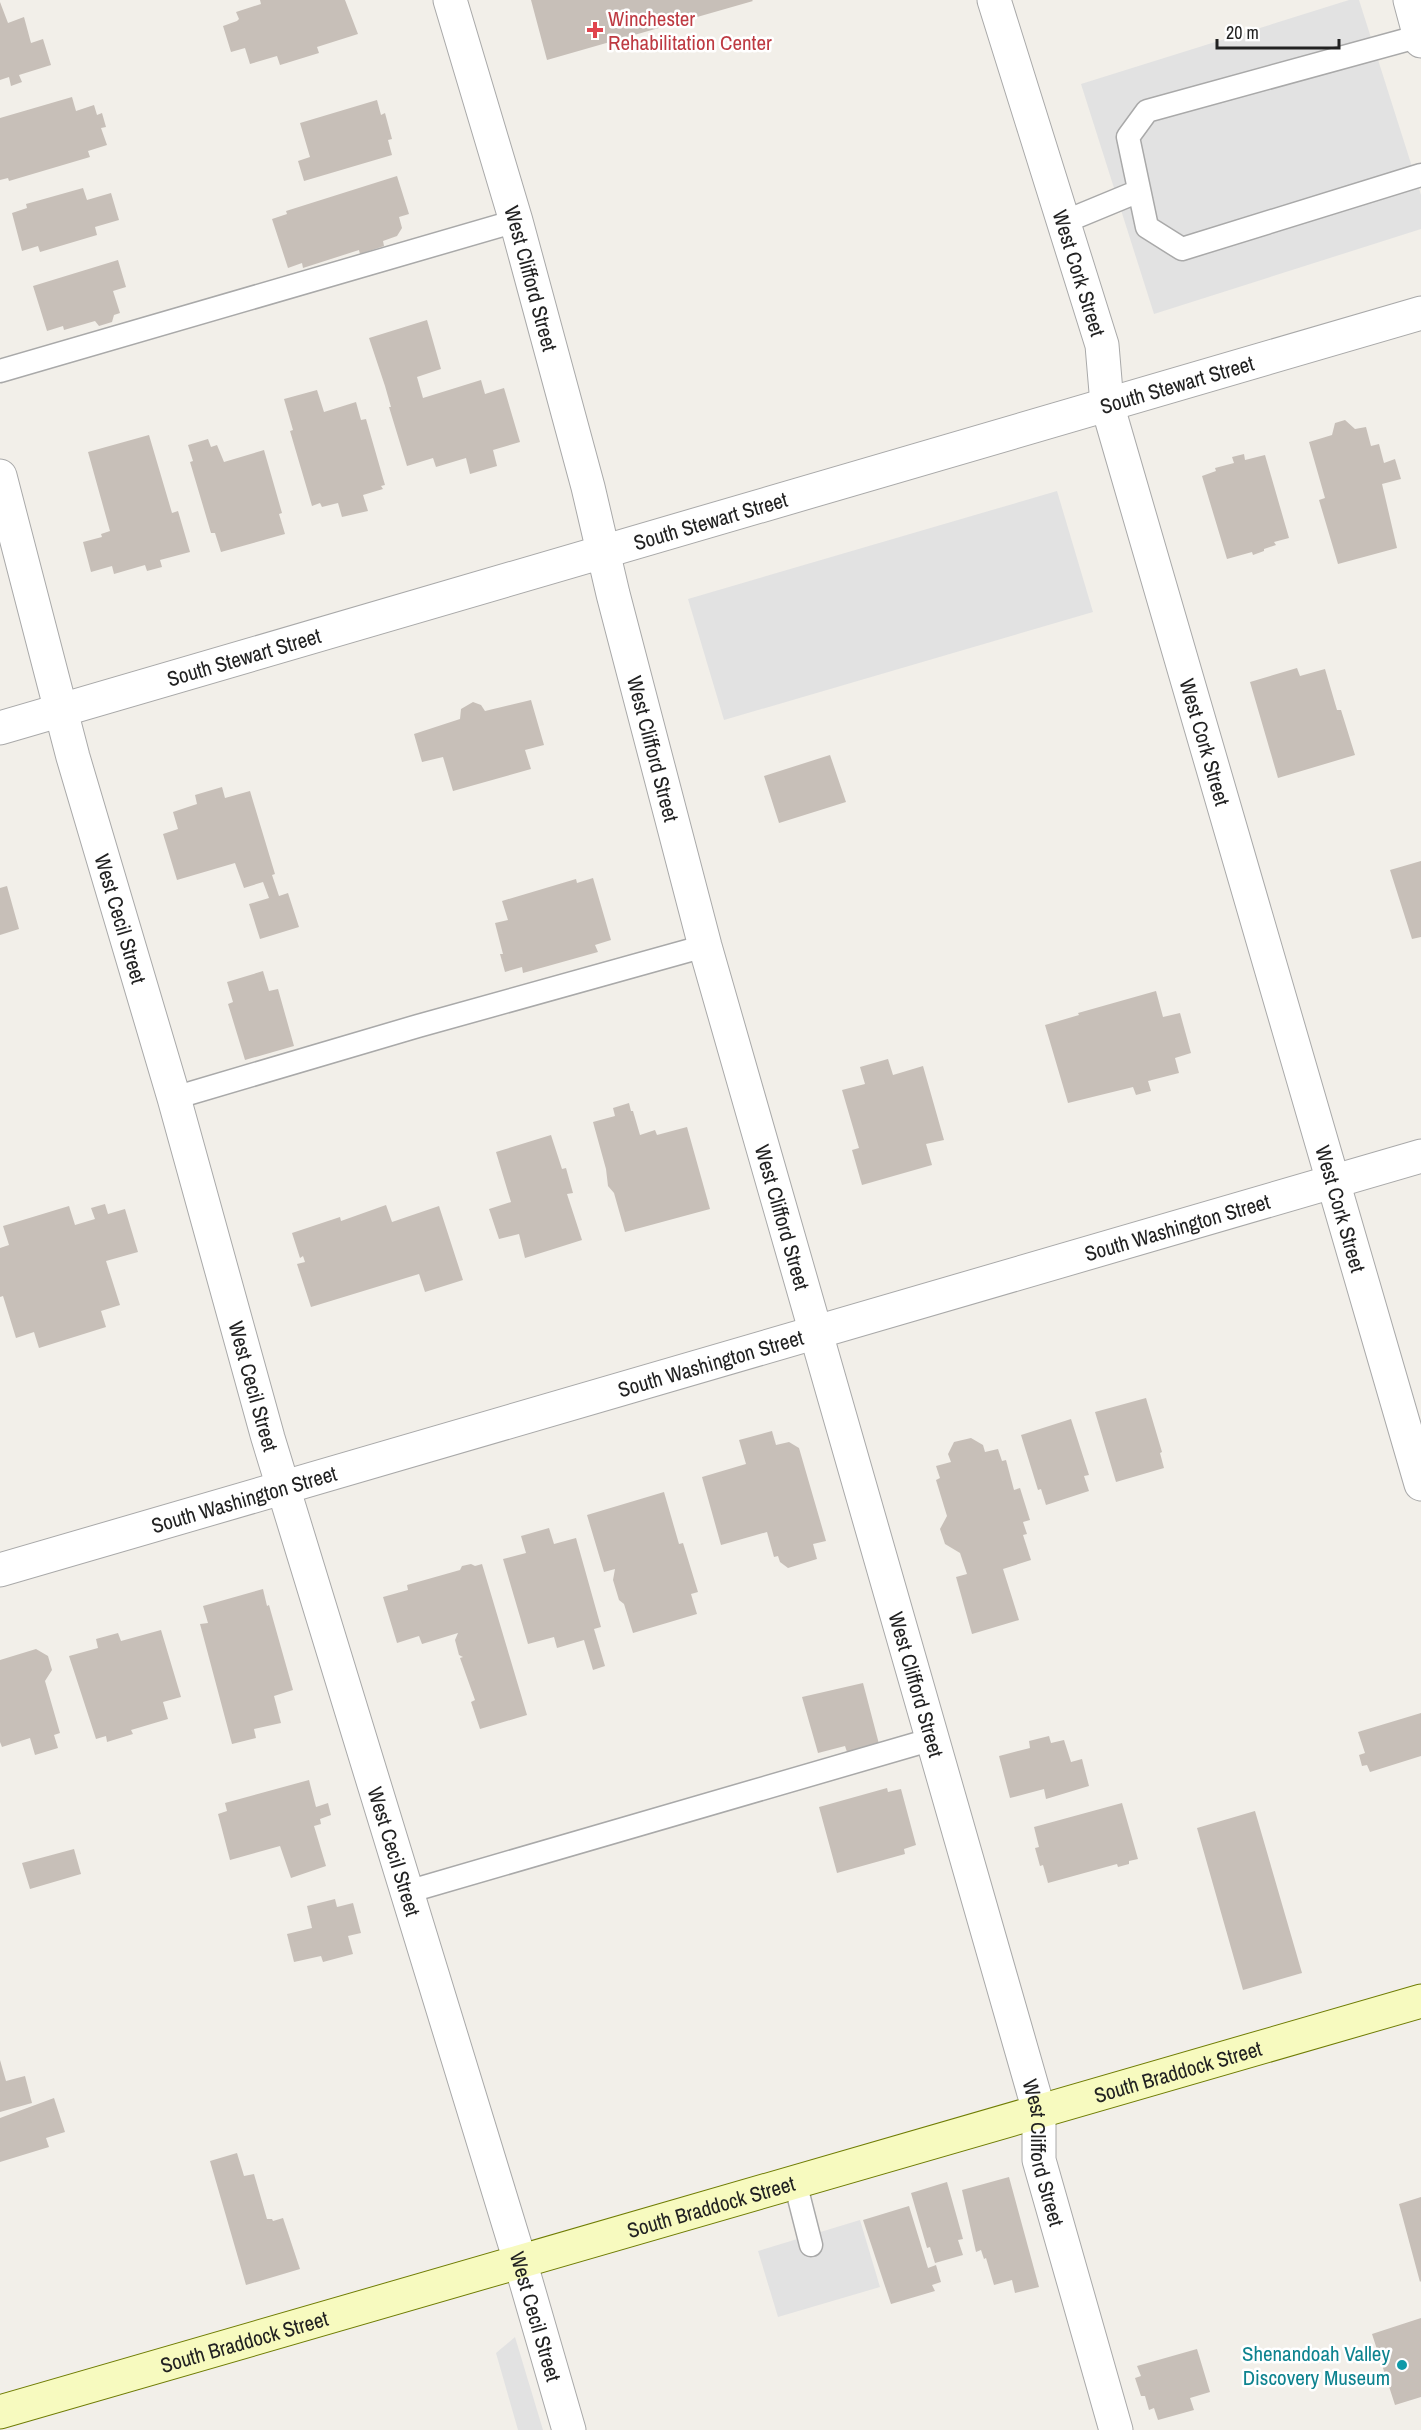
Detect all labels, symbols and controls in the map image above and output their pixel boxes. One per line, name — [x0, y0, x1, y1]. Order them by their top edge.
place label: Winchester Rehabilitation Center — [608, 4, 772, 57]
scale bar — [1217, 12, 1338, 50]
text: 20 m — [1226, 20, 1259, 45]
marker: Winchester Rehabilitation Center — [586, 21, 604, 39]
street label: West Clifford Street — [498, 202, 565, 355]
street label: West Cork Street — [1046, 206, 1113, 340]
street label: South Stewart Street — [1096, 348, 1257, 421]
street label: South Stewart Street — [630, 484, 791, 557]
street label: South Stewart Street — [163, 621, 324, 693]
street label: West Clifford Street — [620, 673, 686, 825]
street label: West Cork Street — [1173, 675, 1238, 809]
street label: West Cecil Street — [88, 850, 154, 987]
street label: West Clifford Street — [748, 1141, 817, 1293]
street label: West Cork Street — [1309, 1142, 1373, 1276]
street label: South Washington Street — [1081, 1186, 1273, 1268]
street label: West Cecil Street — [222, 1318, 286, 1455]
street label: South Washington Street — [614, 1322, 807, 1404]
street label: South Washington Street — [148, 1458, 340, 1540]
street label: West Clifford Street — [882, 1608, 951, 1761]
street label: West Cecil Street — [361, 1783, 428, 1920]
street label: South Braddock Street — [1090, 2033, 1265, 2109]
street label: West Clifford Street — [1016, 2076, 1072, 2230]
street label: South Braddock Street — [624, 2168, 798, 2244]
street label: West Cecil Street — [503, 2248, 569, 2385]
street label: South Braddock Street — [157, 2303, 332, 2379]
place label: Shenandoah Valley Discovery Museum — [1242, 2339, 1390, 2392]
marker: Shenandoah Valley Discovery Museum — [1395, 2358, 1409, 2372]

